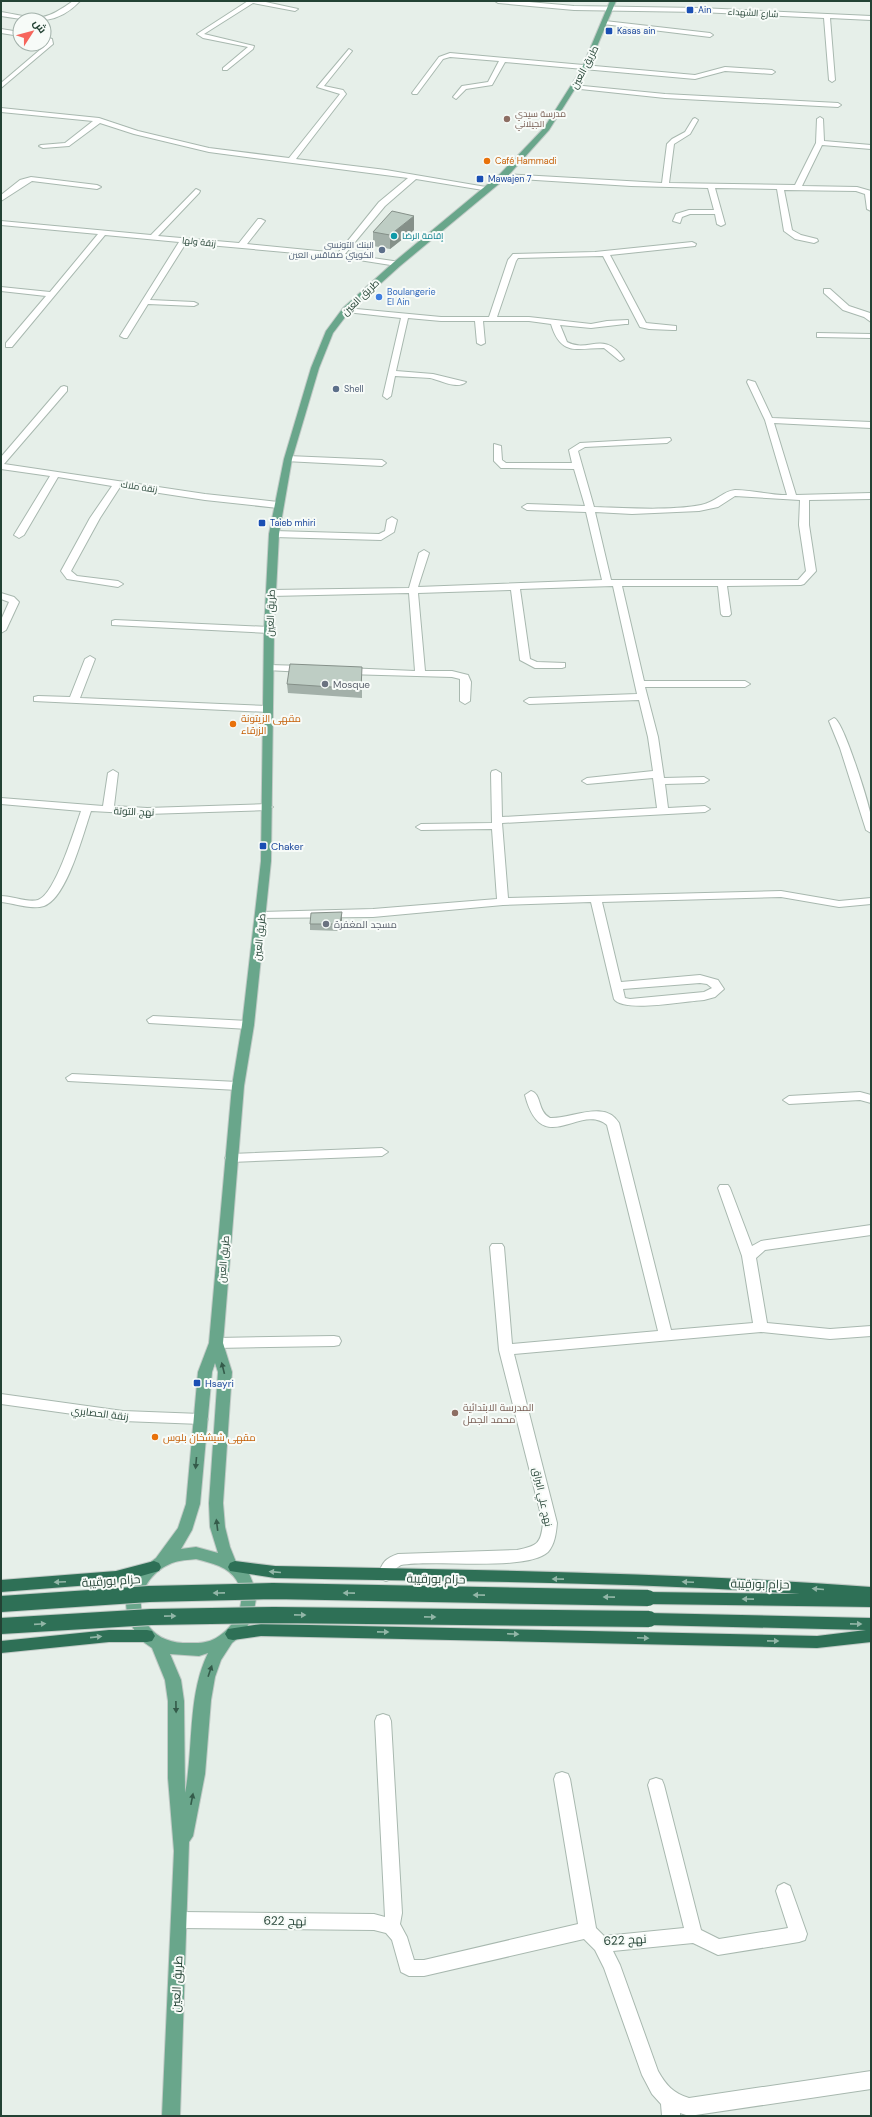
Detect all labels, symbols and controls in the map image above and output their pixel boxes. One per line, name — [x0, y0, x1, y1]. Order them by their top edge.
place label: Ain — [698, 4, 711, 16]
marker: Ain — [685, 5, 695, 15]
street label: شارع الشهداء — [727, 6, 779, 20]
north arrow — [12, 12, 52, 52]
text: ش — [30, 16, 50, 36]
place label: Kasas ain — [617, 25, 656, 37]
marker: Kasas ain — [604, 26, 614, 36]
street label: طريق العين — [568, 43, 601, 91]
place label: مدرسة سيدي الجيلاني — [515, 108, 566, 131]
marker: مدرسة سيدي الجيلاني — [502, 114, 512, 124]
place label: Café Hammadi — [495, 155, 557, 167]
marker: Café Hammadi — [482, 156, 492, 166]
place label: Mawajen 7 — [488, 173, 532, 185]
marker: Mawajen 7 — [475, 174, 485, 184]
place label: إقامة الرضا — [402, 230, 444, 242]
marker: إقامة الرضا — [389, 231, 399, 241]
street label: زنقة ولها — [181, 234, 217, 250]
place label: البنك التونسي الكويتي صفاقس العين — [289, 239, 374, 262]
marker: البنك التونسي الكويتي صفاقس العين — [377, 245, 387, 255]
street label: طريق العين — [339, 276, 382, 318]
place label: Boulangerie El Ain — [387, 286, 436, 308]
marker: Boulangerie El Ain — [374, 292, 384, 302]
place label: Shell — [344, 383, 364, 395]
marker: Shell — [331, 384, 341, 394]
street label: زنقة ملاك — [120, 478, 158, 496]
place label: Taieb mhiri — [270, 517, 315, 529]
marker: Taieb mhiri — [257, 518, 267, 528]
street label: طريق العين — [263, 589, 278, 637]
place label: Mosque — [333, 678, 370, 691]
marker: Mosque — [320, 679, 330, 689]
place label: مقهى الزيتونة الزرقاء — [241, 712, 301, 737]
marker: مقهى الزيتونة الزرقاء — [228, 719, 238, 729]
street label: نهج التوتة — [113, 804, 155, 819]
place label: Chaker — [271, 840, 304, 853]
marker: Chaker — [258, 841, 268, 851]
street label: طريق العين — [251, 913, 268, 961]
place label: مسجد المغفرة — [334, 918, 397, 931]
marker: مسجد المغفرة — [321, 919, 331, 929]
street label: طريق العين — [215, 1235, 232, 1283]
one-way arrow — [220, 1362, 226, 1374]
place label: Hsayri — [205, 1377, 234, 1390]
marker: Hsayri — [192, 1378, 202, 1388]
place label: المدرسة الابتدائية محمد الجمل — [463, 1401, 534, 1426]
street label: زنقة الحصايري — [70, 1404, 129, 1424]
marker: المدرسة الابتدائية محمد الجمل — [450, 1408, 460, 1418]
place label: مقهى شيشخان بلوس — [163, 1431, 256, 1444]
marker: مقهى شيشخان بلوس — [150, 1432, 160, 1442]
one-way arrow — [193, 1457, 200, 1469]
street label: نهج علي البراق — [529, 1466, 555, 1528]
one-way arrow — [214, 1519, 220, 1531]
one-way arrow — [269, 1569, 281, 1576]
street label: حزام بورقيبة — [406, 1570, 466, 1588]
street label: حزام بورقيبة — [81, 1571, 141, 1591]
street label: حزام بورقيبة — [730, 1575, 790, 1593]
one-way arrow — [551, 1576, 564, 1582]
one-way arrow — [53, 1579, 66, 1585]
one-way arrow — [682, 1579, 694, 1586]
one-way arrow — [812, 1585, 824, 1592]
one-way arrow — [213, 1589, 225, 1596]
one-way arrow — [342, 1590, 355, 1596]
one-way arrow — [472, 1592, 485, 1598]
one-way arrow — [602, 1594, 615, 1600]
one-way arrow — [741, 1596, 754, 1602]
one-way arrow — [294, 1612, 307, 1618]
one-way arrow — [164, 1613, 177, 1619]
one-way arrow — [424, 1614, 437, 1620]
one-way arrow — [34, 1620, 46, 1627]
one-way arrow — [850, 1620, 862, 1627]
one-way arrow — [377, 1629, 390, 1635]
one-way arrow — [507, 1631, 520, 1637]
one-way arrow — [90, 1634, 102, 1641]
one-way arrow — [637, 1635, 650, 1641]
one-way arrow — [767, 1638, 780, 1644]
one-way arrow — [207, 1664, 213, 1676]
one-way arrow — [173, 1701, 179, 1714]
one-way arrow — [190, 1793, 196, 1805]
street label: نهج 622 — [263, 1913, 307, 1929]
street label: نهج 622 — [603, 1931, 647, 1949]
street label: طريق العين — [168, 1955, 186, 2013]

